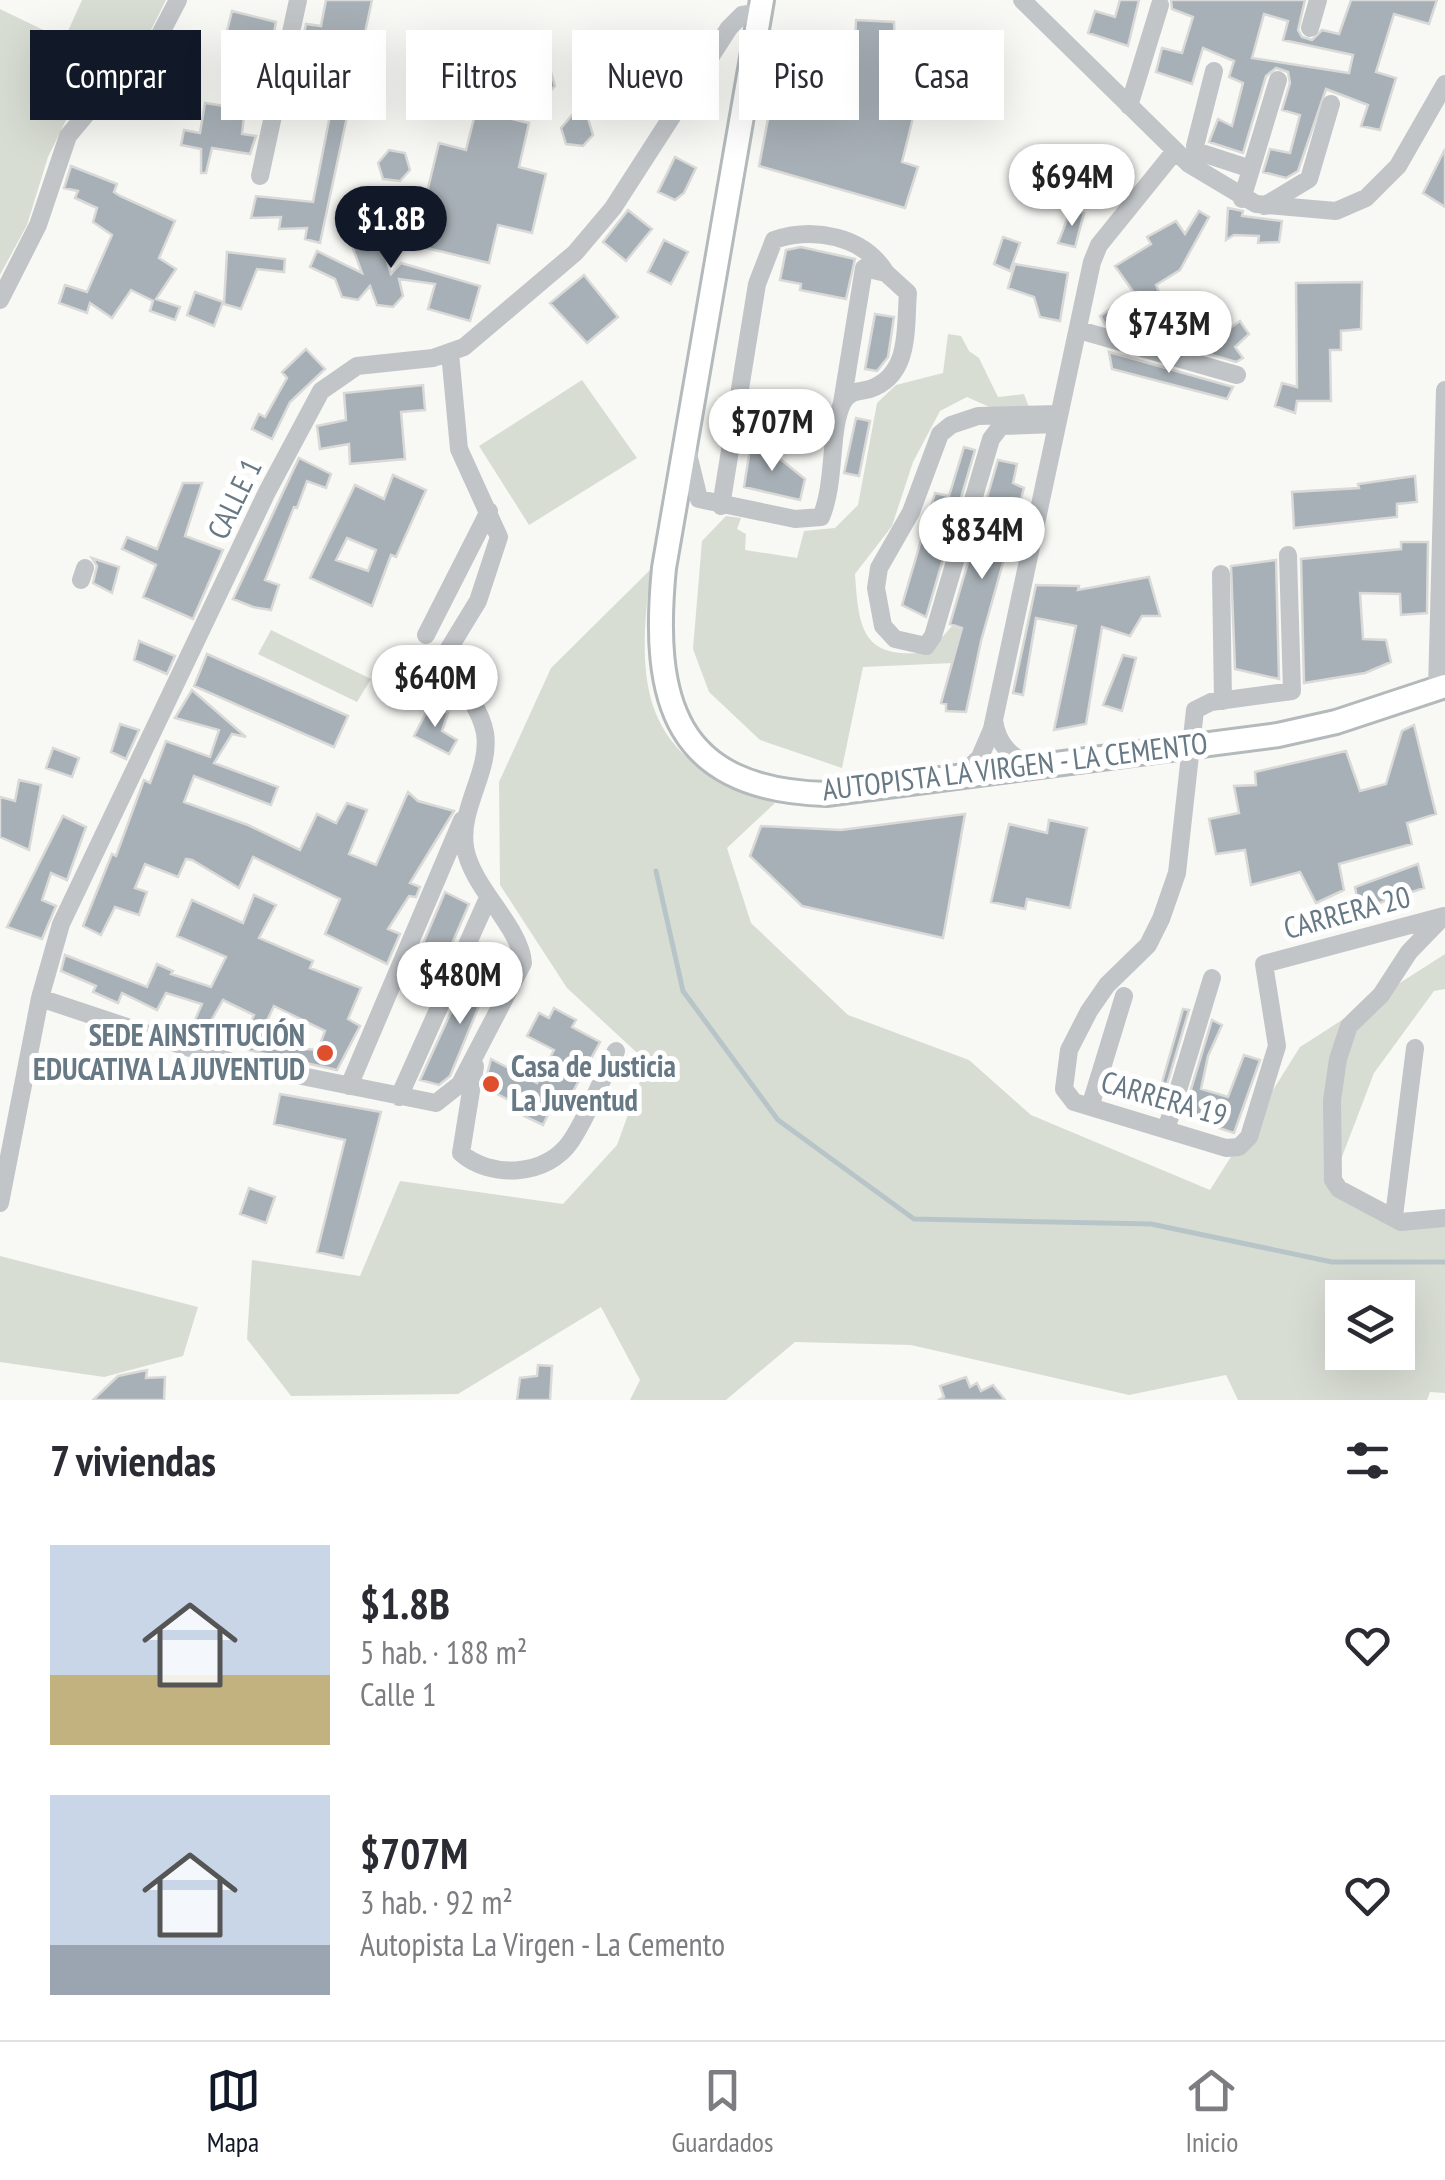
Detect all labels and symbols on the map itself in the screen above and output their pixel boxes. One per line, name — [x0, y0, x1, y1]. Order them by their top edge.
pin: $694M — [1002, 144, 1142, 229]
pin: $1.8B — [321, 186, 461, 271]
pin: $743M — [1099, 291, 1239, 376]
pin: $707M — [702, 389, 842, 474]
street label: CALLE 1 — [198, 452, 270, 545]
pin: $834M — [912, 497, 1052, 582]
pin: $640M — [365, 645, 505, 730]
street label: AUTOPISTA LA VIRGEN - LA CEMENTO — [820, 723, 1210, 808]
street label: CARRERA 20 — [1279, 876, 1414, 947]
pin: $480M — [390, 942, 530, 1027]
place label: SEDE AINSTITUCIÓN EDUCATIVA LA JUVENTUD — [33, 1015, 305, 1088]
marker: SEDE AINSTITUCIÓN EDUCATIVA LA JUVENTUD — [314, 1042, 336, 1064]
place label: Casa de Justicia La Juventud — [511, 1046, 676, 1119]
street label: CARRERA 19 — [1097, 1061, 1232, 1134]
marker: Casa de Justicia La Juventud — [480, 1073, 502, 1095]

